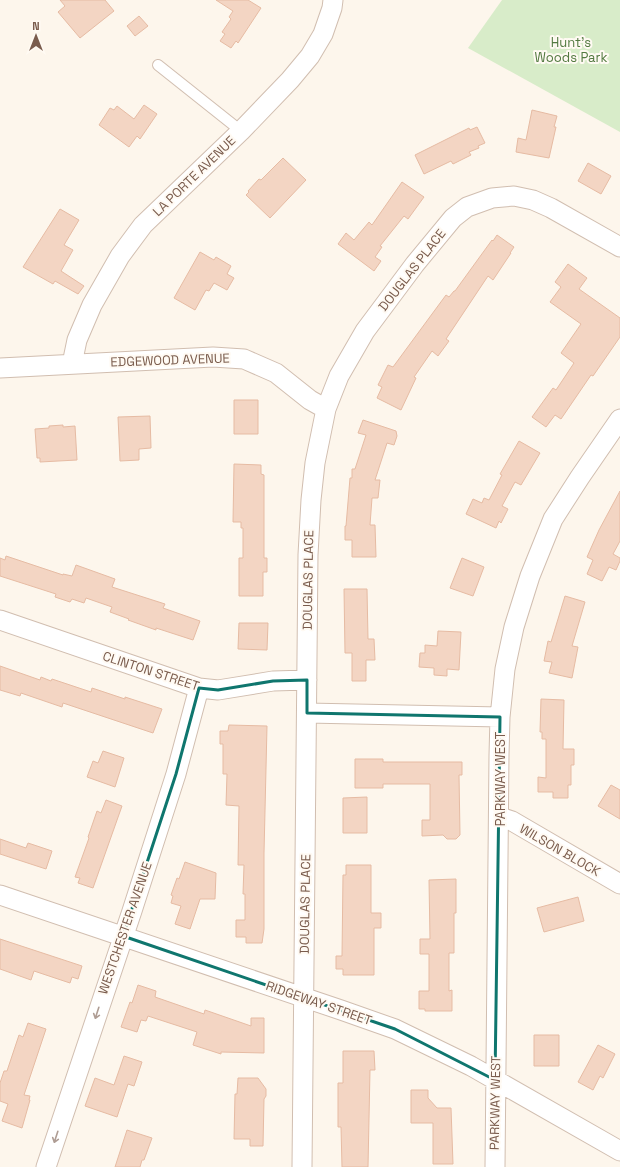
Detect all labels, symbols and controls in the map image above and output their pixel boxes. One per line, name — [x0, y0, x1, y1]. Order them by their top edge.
north arrow — [16, 16, 56, 56]
text: N — [32, 19, 40, 33]
park label: Hunt's Woods Park — [535, 34, 607, 66]
street label: LA PORTE AVENUE — [149, 132, 239, 220]
street label: DOUGLAS PLACE — [375, 225, 449, 315]
street label: EDGEWOOD AVENUE — [110, 349, 230, 371]
street label: DOUGLAS PLACE — [299, 530, 317, 630]
street label: CLINTON STREET — [100, 647, 202, 695]
street label: PARKWAY WEST — [492, 731, 509, 826]
street label: WILSON BLOCK — [516, 820, 604, 880]
street label: DOUGLAS PLACE — [296, 854, 314, 954]
street label: WESTCHESTER AVENUE — [94, 859, 156, 997]
street label: RIDGEWAY STREET — [264, 977, 375, 1029]
one-way arrow — [93, 1007, 100, 1020]
street label: PARKWAY WEST — [486, 1055, 504, 1150]
one-way arrow — [52, 1130, 59, 1143]

